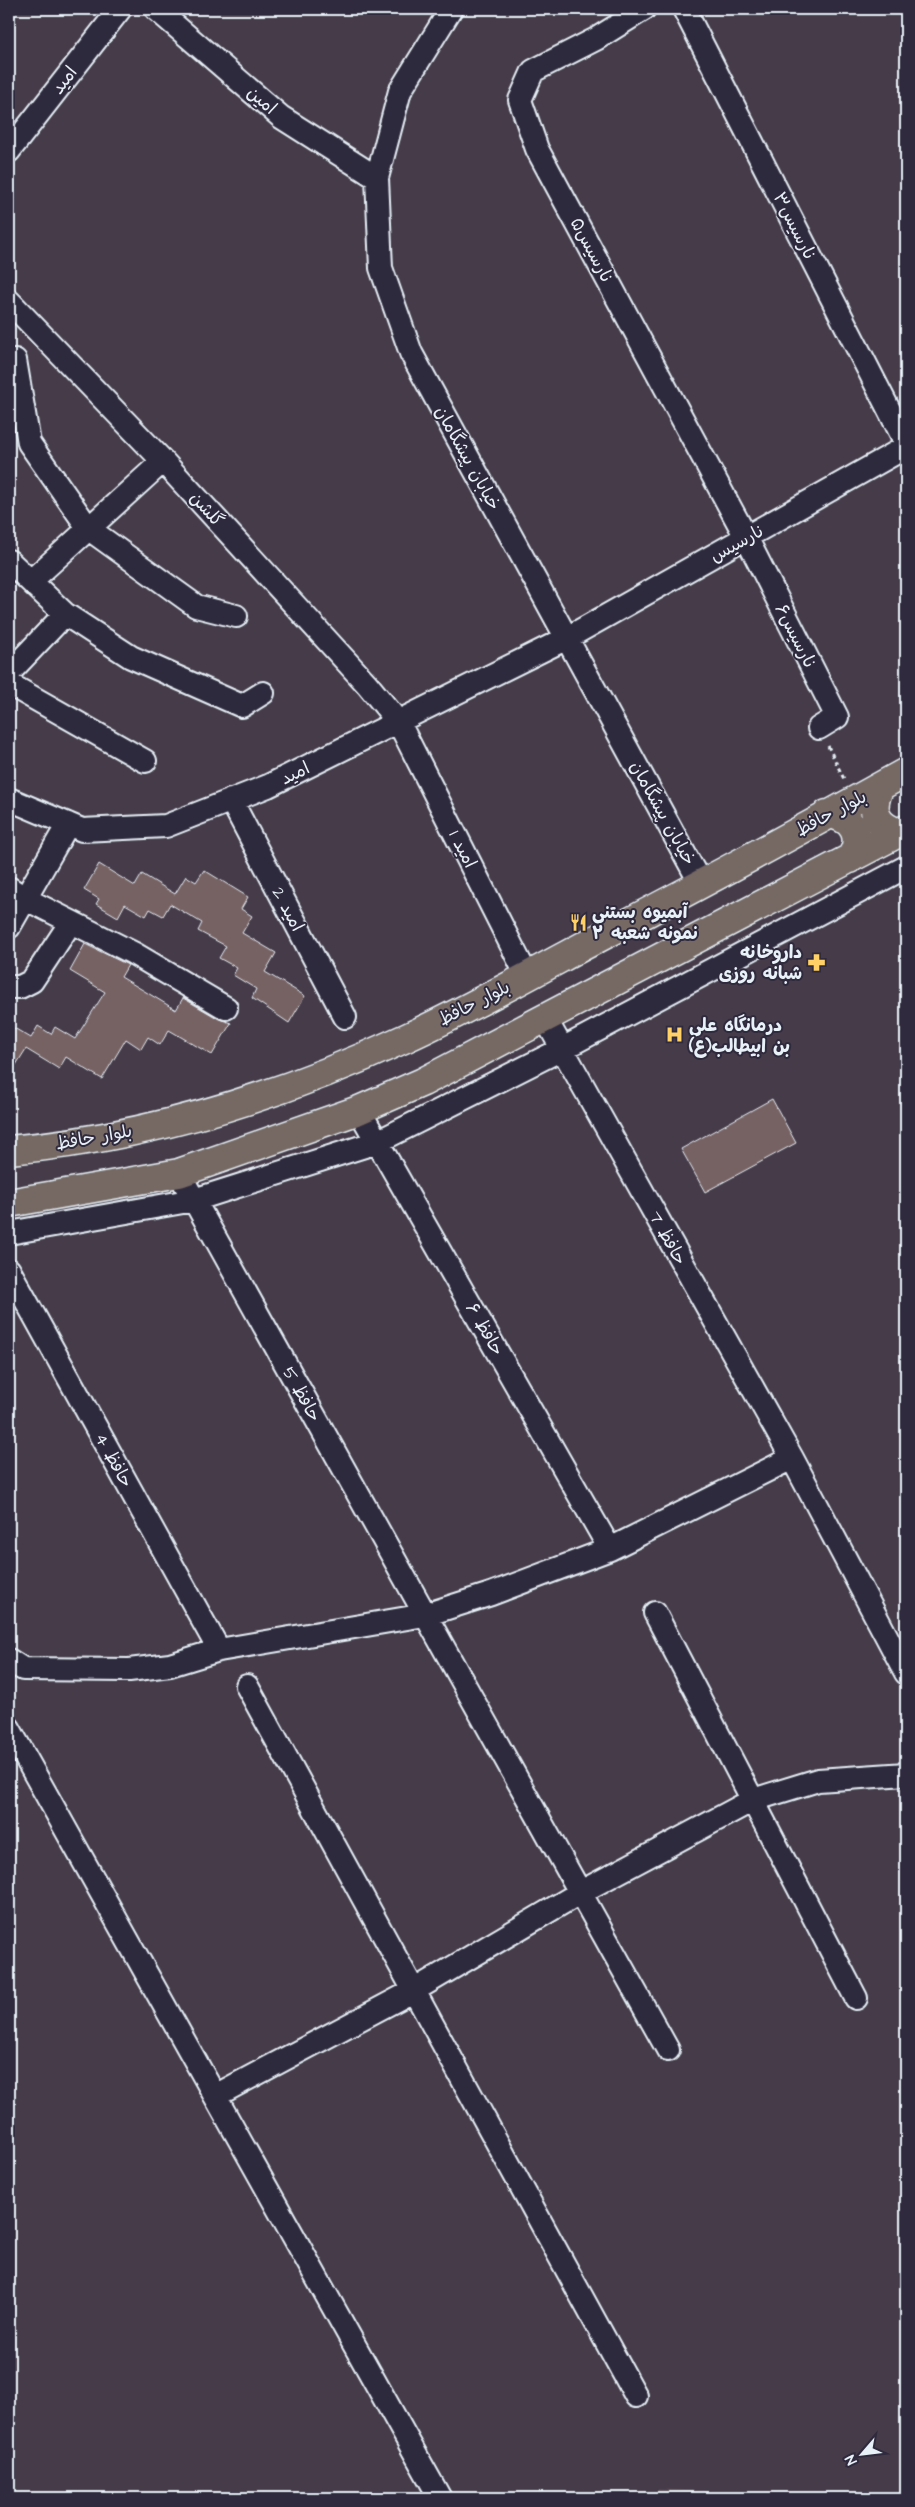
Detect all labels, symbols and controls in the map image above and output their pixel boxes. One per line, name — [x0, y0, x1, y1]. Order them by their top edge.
street label: امید — [45, 61, 83, 100]
street label: امین — [241, 80, 282, 120]
street label: نارسیس۳ — [767, 188, 822, 265]
street label: نارسیس۵ — [564, 213, 619, 287]
street label: خیابان پیشگامان — [429, 402, 507, 515]
street label: گلشن — [184, 486, 230, 533]
street label: نارسیس — [706, 518, 769, 569]
street label: نارسیس۶ — [769, 600, 822, 673]
street label: امید — [276, 756, 314, 791]
street label: خیابان پیشگامان — [624, 757, 702, 870]
street label: بلوار حافظ — [791, 784, 871, 843]
street label: امید 1 — [443, 826, 483, 872]
street label: امید 2 — [265, 883, 310, 936]
place label: آبمیوه بستنی نمونه شعبه ۲ — [592, 900, 699, 946]
restaurant icon: آبمیوه بستنی نمونه شعبه ۲ — [568, 912, 588, 932]
place label: داروخانه شبانه روزی — [719, 940, 802, 986]
pharmacy icon: داروخانه شبانه روزی — [806, 952, 826, 972]
street label: بلوار حافظ — [434, 975, 514, 1032]
place label: درمانگاه علی بن ابیطالب(ع) — [688, 1013, 790, 1059]
hospital icon: درمانگاه علی بن ابیطالب(ع) — [665, 1025, 685, 1045]
street label: بلوار حافظ — [54, 1118, 134, 1157]
street label: حافظ 7 — [643, 1207, 693, 1270]
street label: حافظ ۶ — [459, 1298, 510, 1360]
street label: حافظ 5 — [276, 1362, 327, 1426]
street label: حافظ 4 — [88, 1428, 139, 1492]
north arrow — [838, 2430, 888, 2480]
text: N — [840, 2451, 862, 2468]

